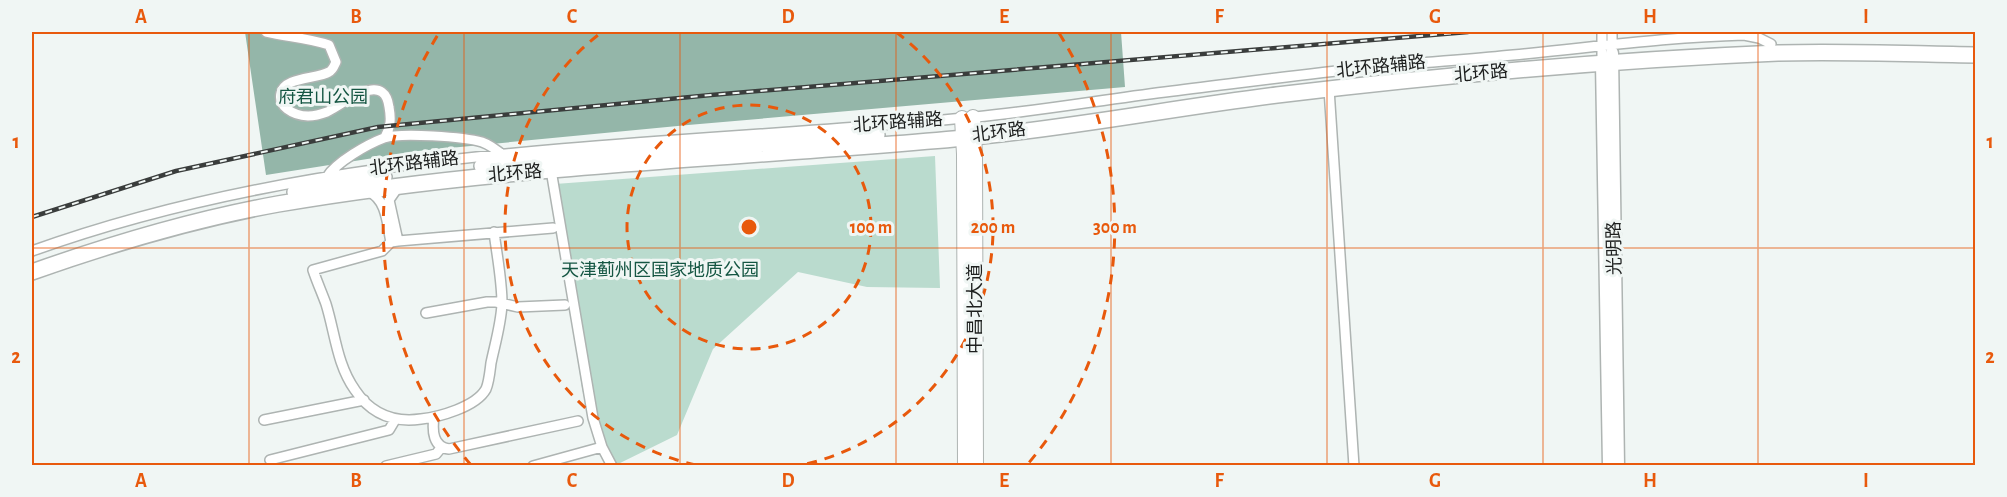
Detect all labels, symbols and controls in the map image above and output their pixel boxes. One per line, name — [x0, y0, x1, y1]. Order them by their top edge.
text: A — [135, 7, 147, 27]
text: B — [350, 7, 362, 27]
text: C — [567, 7, 578, 27]
text: D — [781, 7, 795, 27]
text: E — [999, 7, 1009, 27]
text: F — [1214, 7, 1224, 27]
text: G — [1429, 7, 1441, 27]
text: H — [1643, 7, 1657, 27]
text: I — [1863, 7, 1869, 27]
street label: 北环路辅路 — [1335, 51, 1427, 81]
street label: 北环路 — [1453, 61, 1509, 85]
park label: 府君山公园 — [278, 87, 368, 107]
street label: 北环路辅路 — [852, 109, 944, 135]
street label: 北环路 — [971, 119, 1027, 145]
text: 1 — [12, 132, 20, 152]
text: 1 — [1986, 132, 1994, 152]
street label: 北环路辅路 — [368, 148, 460, 178]
street label: 北环路 — [487, 161, 543, 185]
centre of rings — [739, 217, 759, 237]
text: 100 m — [850, 219, 892, 237]
text: 200 m — [971, 219, 1015, 237]
text: 300 m — [1093, 219, 1137, 237]
street label: 光明路 — [1604, 221, 1624, 275]
park label: 天津蓟州区国家地质公园 — [561, 260, 759, 280]
street label: 中昌北大道 — [965, 264, 985, 354]
text: 2 — [11, 347, 21, 367]
text: 2 — [1985, 347, 1995, 367]
text: A — [135, 471, 147, 491]
text: B — [350, 471, 362, 491]
text: C — [567, 471, 578, 491]
text: D — [781, 471, 795, 491]
text: E — [999, 471, 1009, 491]
text: F — [1214, 471, 1224, 491]
text: G — [1429, 471, 1441, 491]
text: H — [1643, 471, 1657, 491]
text: I — [1863, 471, 1869, 491]

